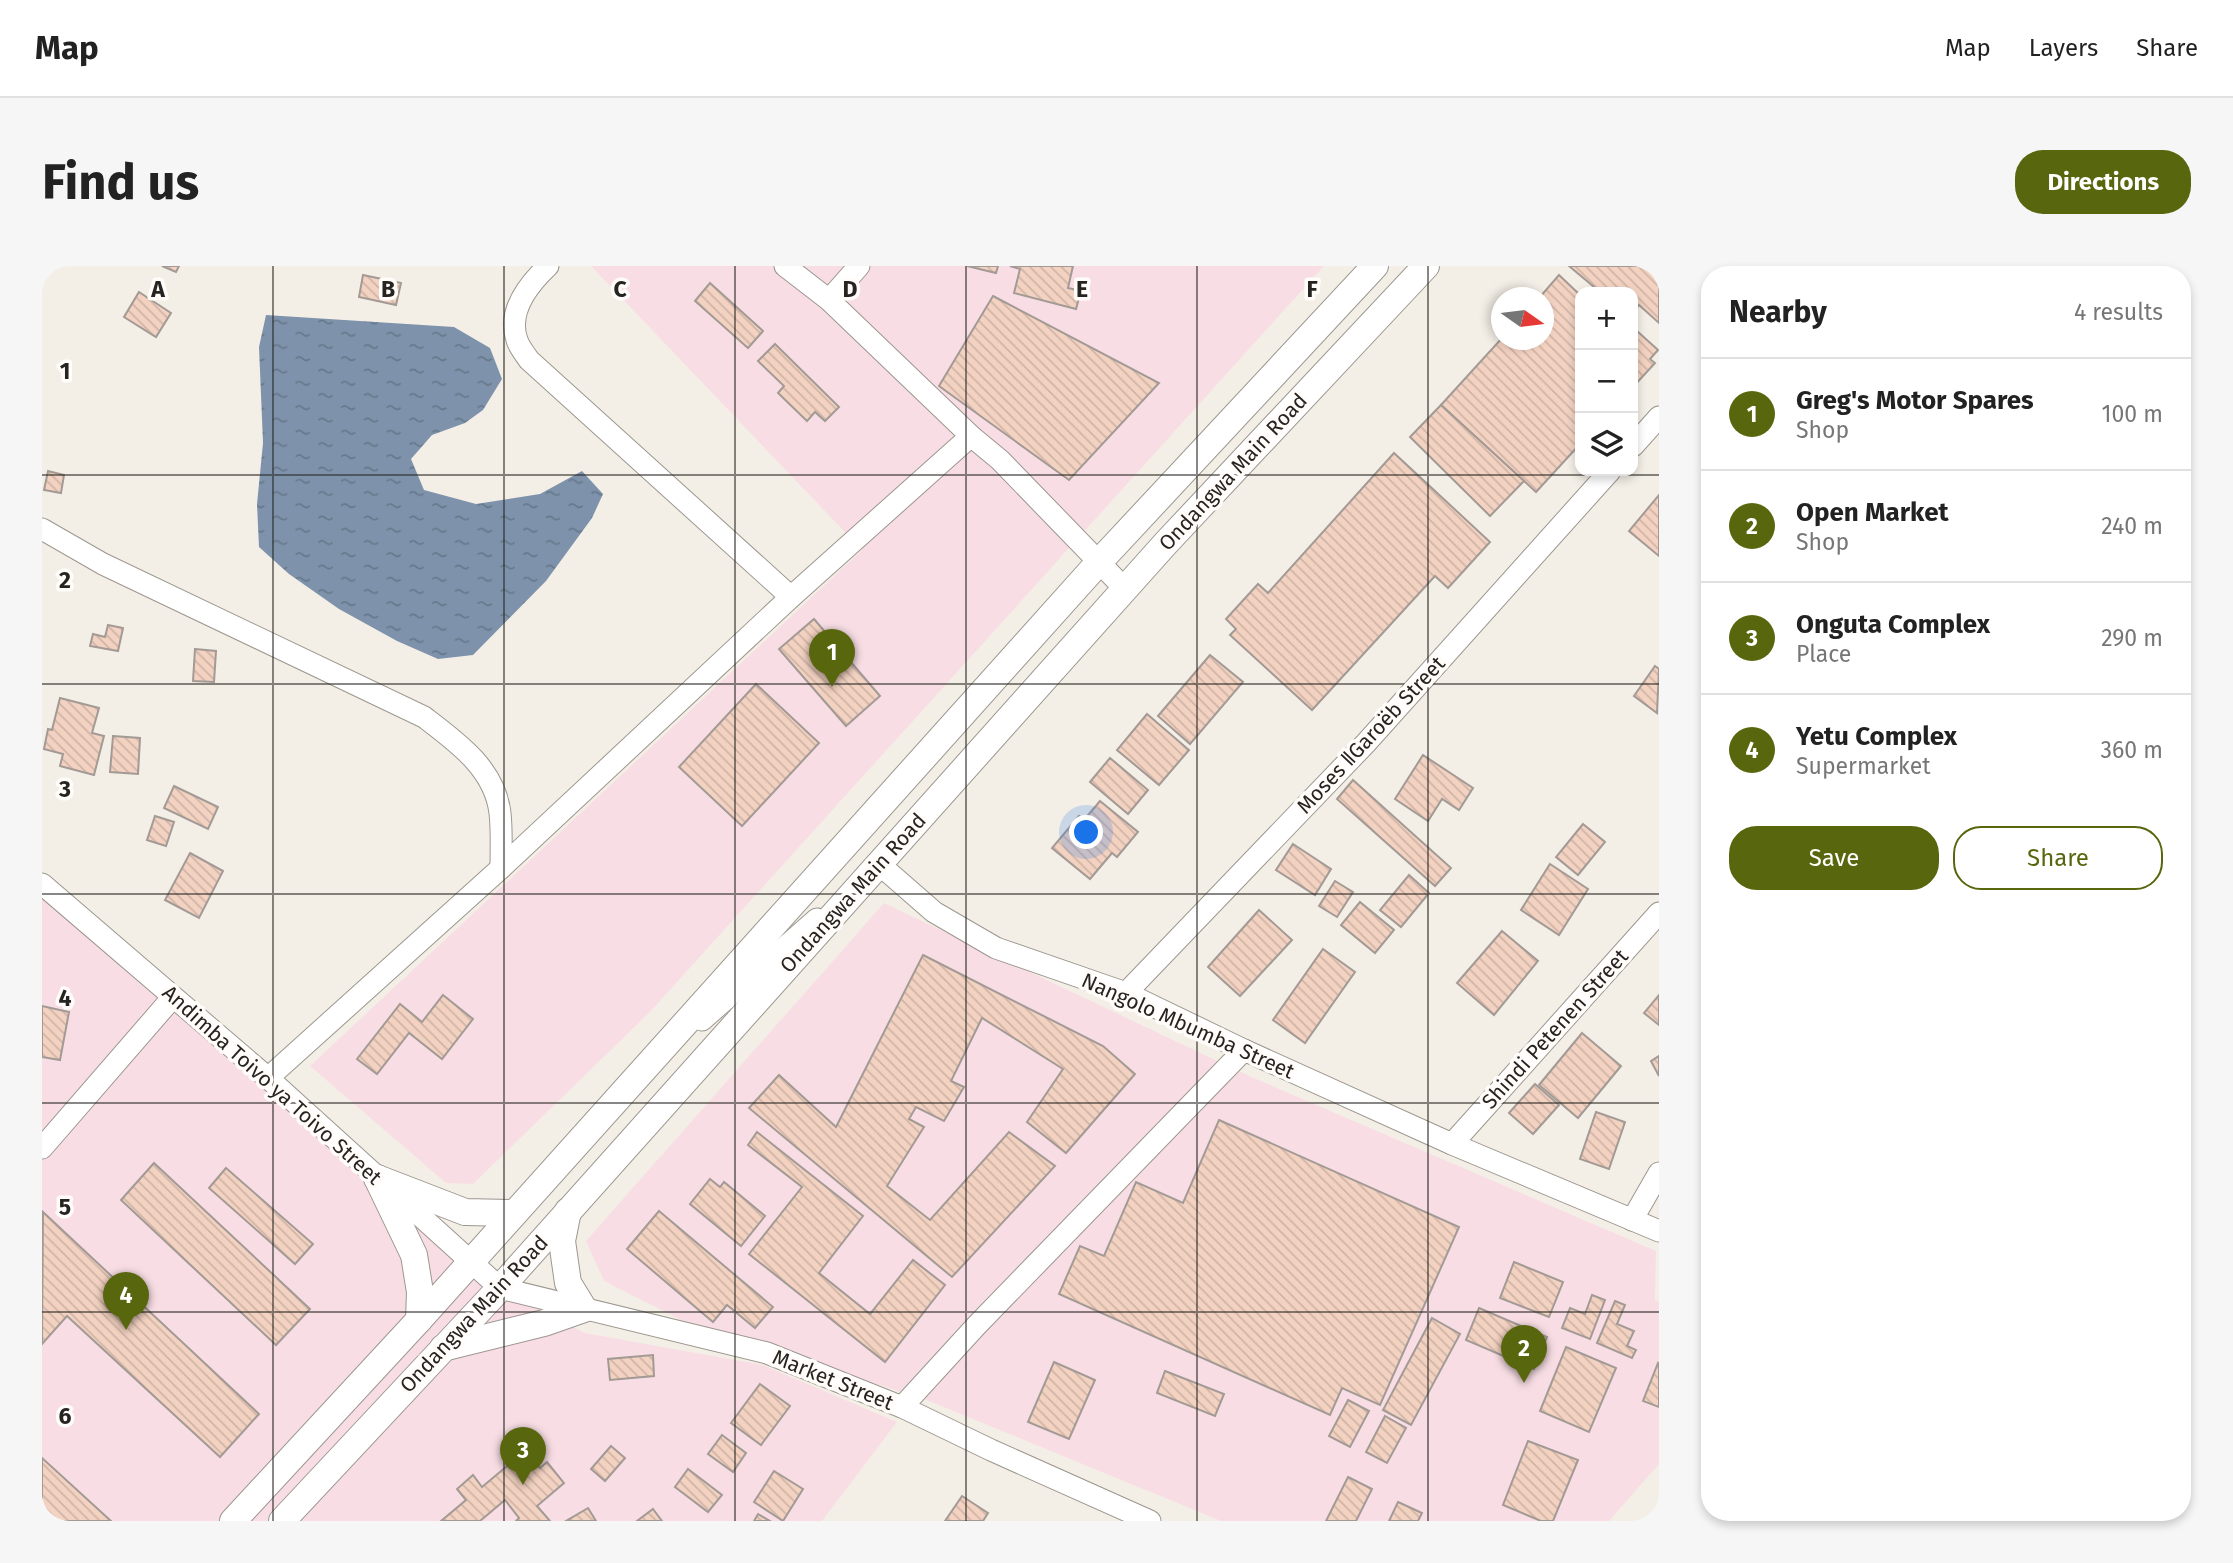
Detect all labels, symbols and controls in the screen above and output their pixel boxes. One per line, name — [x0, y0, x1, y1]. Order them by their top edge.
text: Map — [35, 28, 99, 68]
text: Map — [1945, 34, 1991, 62]
text: Layers — [2029, 34, 2098, 62]
text: Share — [2136, 34, 2198, 62]
button: Directions — [2015, 150, 2191, 214]
text: Find us — [42, 153, 199, 212]
text: A — [150, 275, 165, 303]
text: B — [381, 275, 395, 303]
text: C — [613, 275, 627, 303]
text: D — [843, 275, 858, 303]
text: E — [1076, 275, 1088, 303]
text: F — [1306, 275, 1318, 303]
north arrow — [1491, 287, 1554, 350]
map controls — [1575, 287, 1638, 476]
button: + — [1575, 287, 1638, 350]
text: Nearby — [1729, 294, 1827, 330]
text: 4 results — [2074, 298, 2163, 326]
button: − — [1575, 350, 1638, 413]
text: 1 — [60, 357, 70, 385]
text: Greg's Motor Spares — [1796, 385, 2034, 416]
street label: Ondangwa Main Road — [1153, 388, 1313, 556]
text: 1 — [1747, 400, 1757, 428]
text: 100 m — [2102, 400, 2163, 428]
button: layers — [1575, 413, 1638, 476]
text: Shop — [1796, 416, 1849, 444]
text: Open Market — [1796, 497, 1949, 528]
text: 2 — [1746, 512, 1758, 540]
text: 240 m — [2101, 512, 2163, 540]
text: Shop — [1796, 528, 1849, 556]
text: 2 — [59, 566, 71, 594]
text: Onguta Complex — [1796, 609, 1990, 640]
text: 3 — [1746, 624, 1758, 652]
text: 290 m — [2101, 624, 2163, 652]
pin: 1 — [809, 629, 855, 687]
text: Place — [1796, 640, 1851, 668]
street label: Moses ǁGaroëb Street — [1291, 651, 1451, 819]
text: Yetu Complex — [1796, 721, 1957, 752]
text: 4 — [1746, 736, 1759, 764]
text: 360 m — [2101, 736, 2163, 764]
text: Supermarket — [1796, 752, 1931, 780]
text: 3 — [58, 775, 71, 803]
street label: Ondangwa Main Road — [774, 808, 932, 978]
your location — [1069, 815, 1103, 849]
button: Save — [1729, 826, 1939, 890]
button: Share — [1953, 826, 2163, 890]
street label: Shindi Petenen Street — [1476, 943, 1634, 1114]
street label: Nangolo Mbumba Street — [1078, 967, 1299, 1085]
street label: Andimba Toivo ya Toivo Street — [157, 980, 387, 1191]
text: 4 — [59, 984, 72, 1012]
text: 5 — [59, 1193, 71, 1221]
street label: Ondangwa Main Road — [394, 1230, 554, 1398]
pin: 4 — [103, 1272, 149, 1330]
pin: 2 — [1501, 1325, 1547, 1383]
street label: Market Street — [769, 1344, 898, 1416]
text: 6 — [59, 1402, 72, 1430]
pin: 3 — [500, 1427, 546, 1485]

